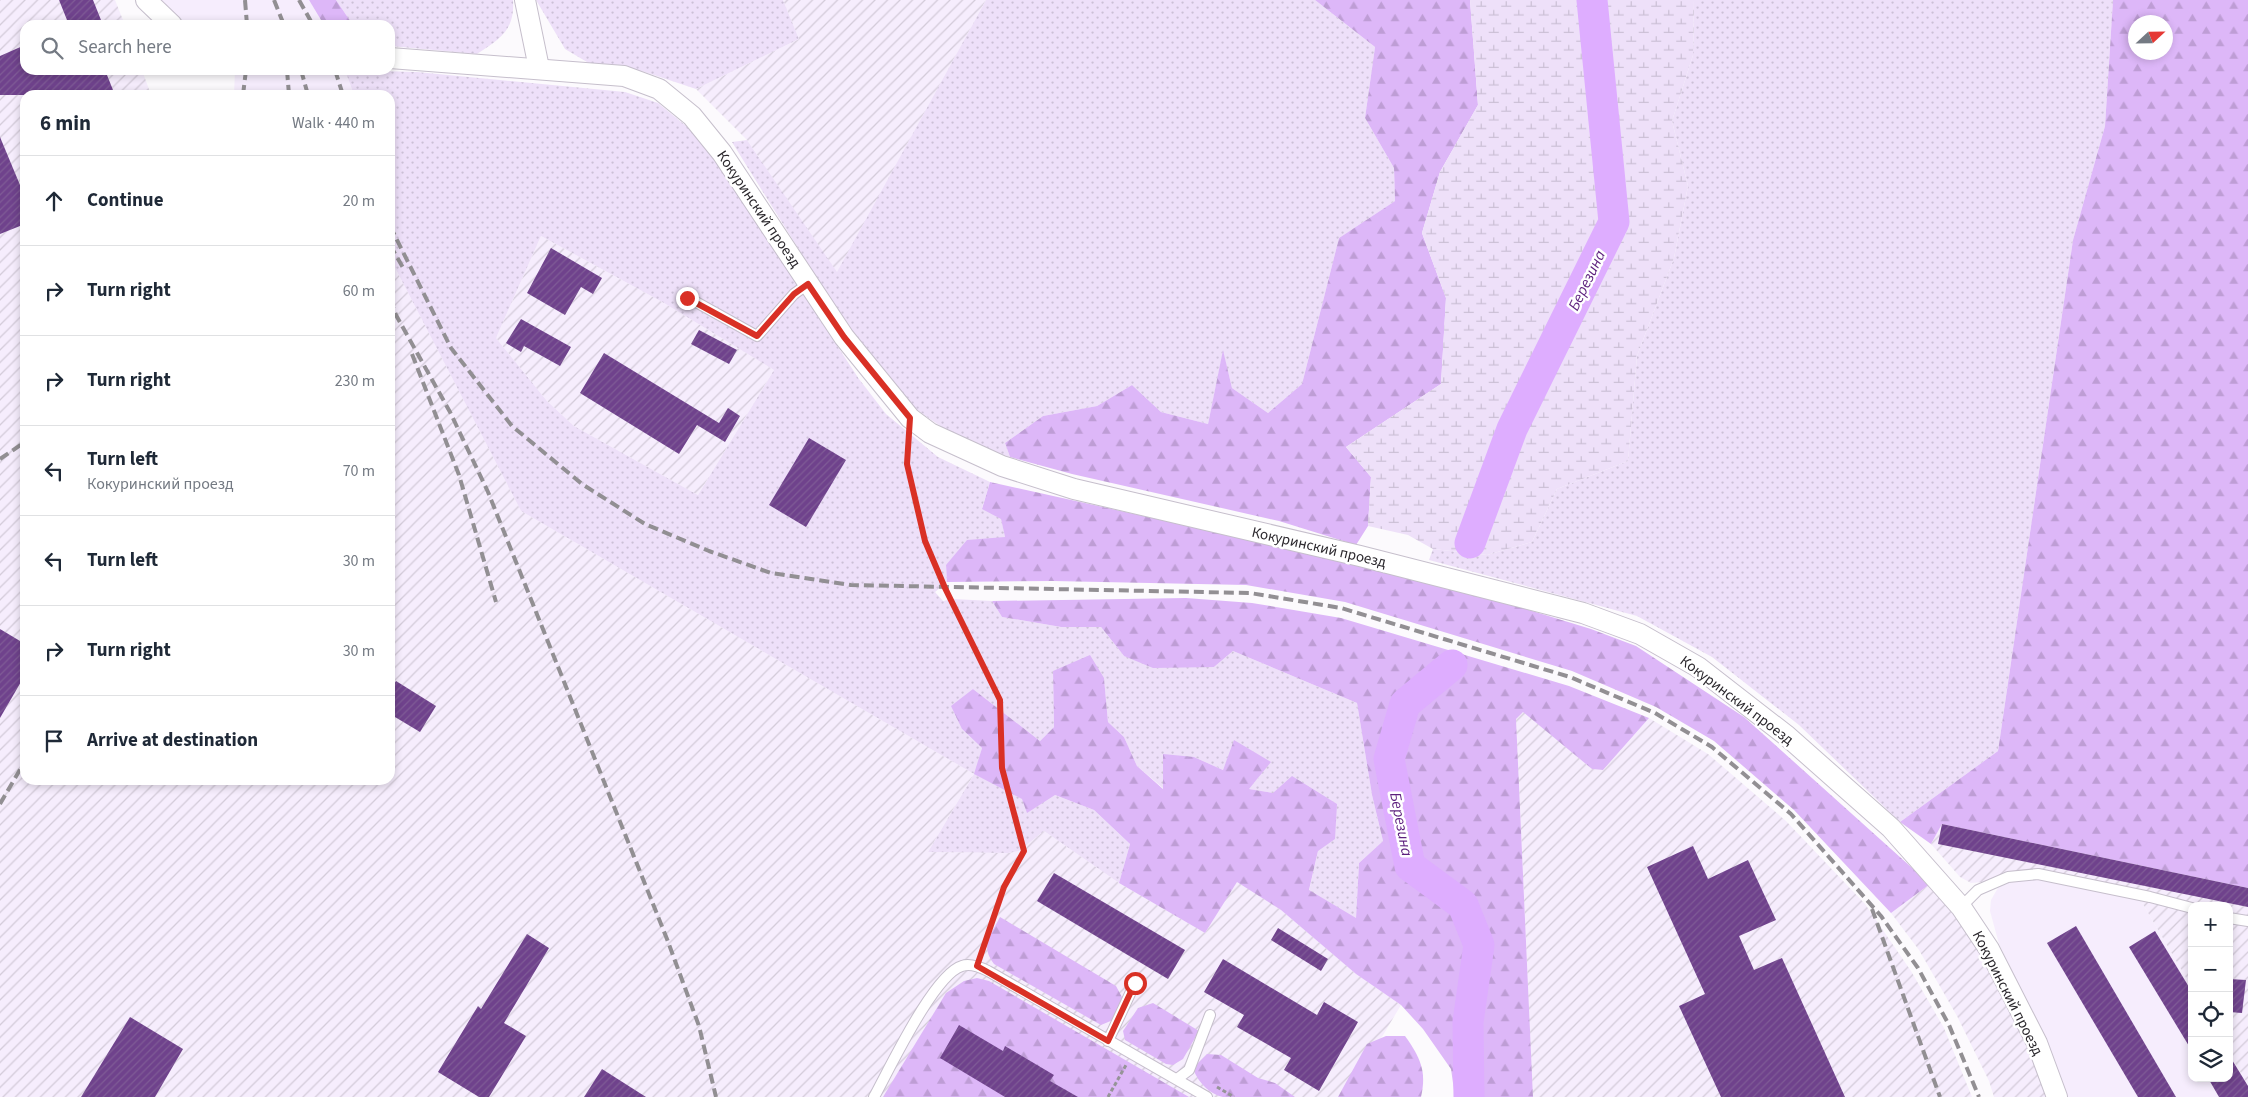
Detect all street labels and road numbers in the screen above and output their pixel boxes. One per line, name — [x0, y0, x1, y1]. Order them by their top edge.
street label: Кокуринский проезд — [711, 146, 806, 272]
street label: Кокуринский проезд — [1250, 522, 1388, 573]
street label: Кокуринский проезд — [1676, 651, 1798, 750]
street label: Кокуринский проезд — [1967, 927, 2048, 1059]

